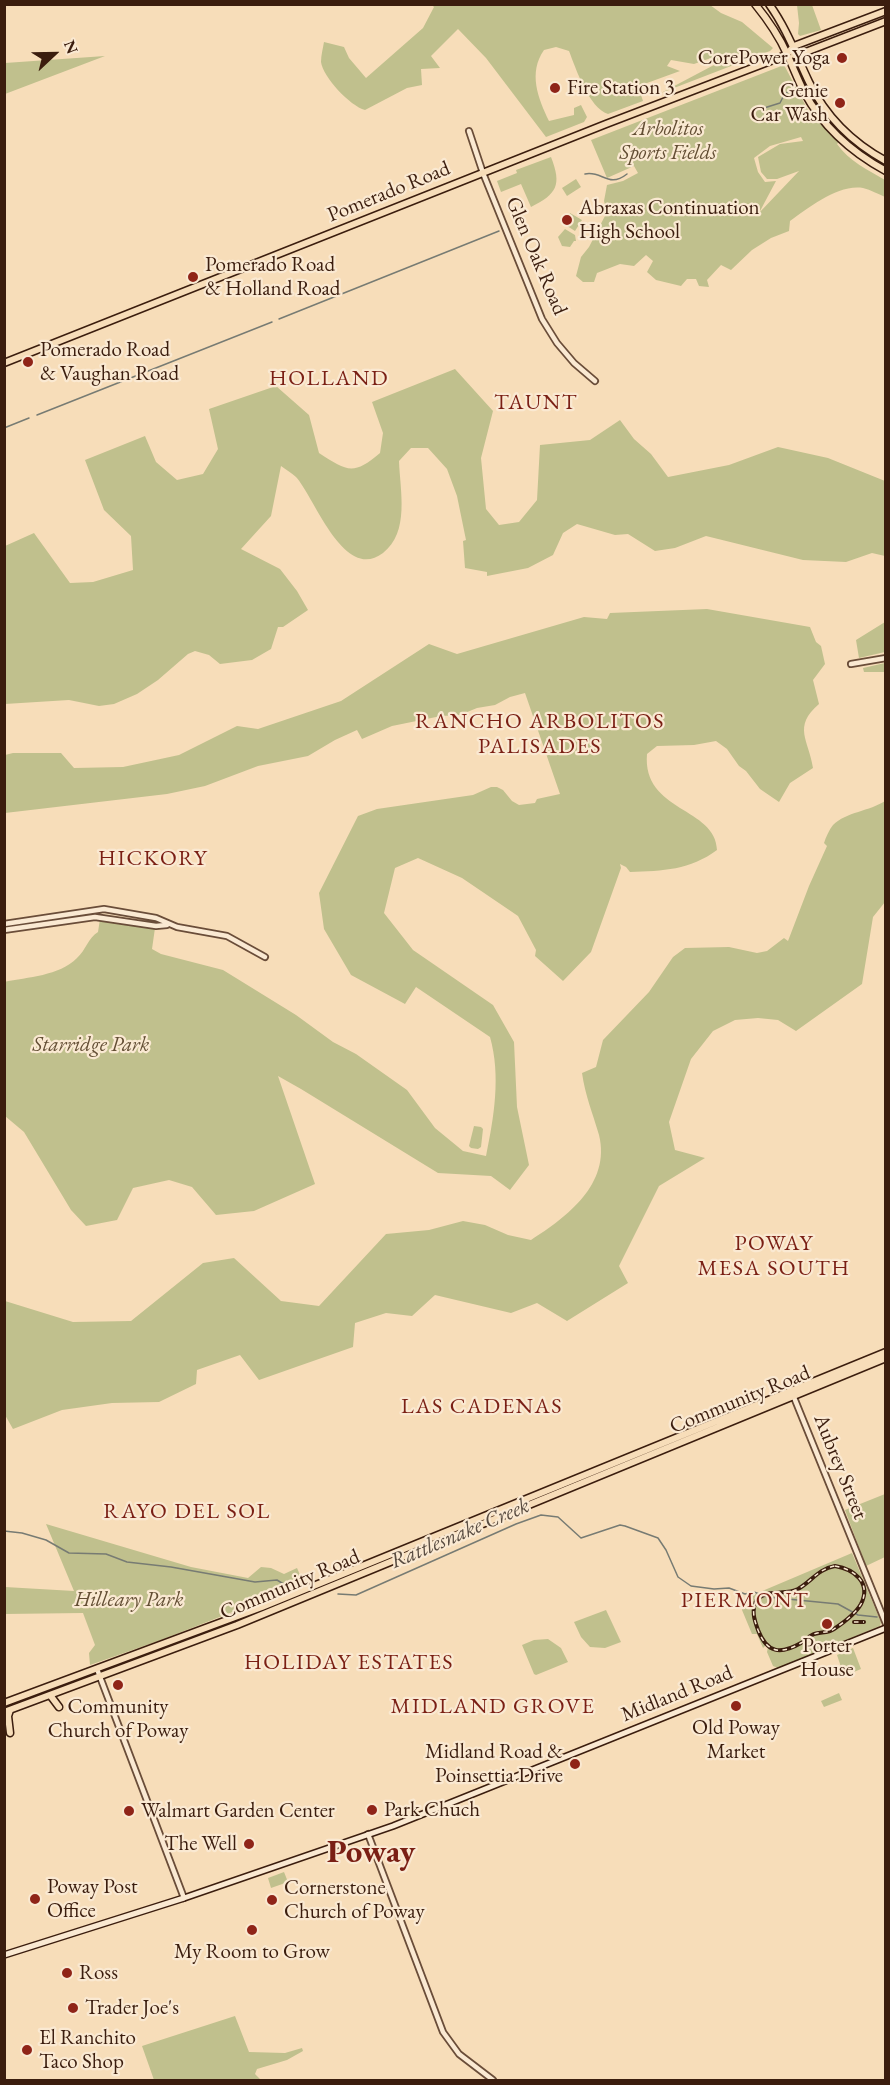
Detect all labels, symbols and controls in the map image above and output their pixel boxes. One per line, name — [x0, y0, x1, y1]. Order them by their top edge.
north arrow — [24, 24, 84, 84]
text: N — [59, 37, 83, 57]
place label: CorePower Yoga — [698, 45, 830, 71]
marker: CorePower Yoga — [835, 51, 849, 65]
place label: Fire Station 3 — [567, 75, 675, 101]
place label: Genie Car Wash — [750, 78, 828, 128]
marker: Fire Station 3 — [548, 81, 562, 95]
marker: Genie Car Wash — [833, 96, 847, 110]
park label: Arbolitos Sports Fields — [620, 116, 716, 166]
street label: Pomerado Road — [324, 156, 454, 228]
street label: Glen Oak Road — [500, 193, 572, 319]
place label: Abraxas Continuation High School — [579, 195, 760, 245]
marker: Abraxas Continuation High School — [560, 213, 574, 227]
place label: Pomerado Road & Holland Road — [205, 252, 340, 302]
marker: Pomerado Road & Holland Road — [186, 270, 200, 284]
place label: Pomerado Road & Vaughan Road — [40, 337, 179, 387]
marker: Pomerado Road & Vaughan Road — [21, 355, 35, 369]
district label: HOLLAND — [269, 366, 389, 392]
district label: TAUNT — [494, 390, 578, 416]
district label: RANCHO ARBOLITOS PALISADES — [415, 709, 665, 760]
district label: HICKORY — [98, 846, 208, 872]
park label: Starridge Park — [33, 1032, 149, 1058]
district label: POWAY MESA SOUTH — [698, 1231, 850, 1282]
street label: Community Road — [666, 1360, 814, 1440]
district label: LAS CADENAS — [401, 1394, 563, 1420]
street label: Aubrey Street — [807, 1411, 873, 1523]
water label: Rattlesnake Creek — [386, 1493, 534, 1575]
district label: RAYO DEL SOL — [103, 1499, 271, 1525]
street label: Community Road — [216, 1544, 364, 1626]
park label: Hilleary Park — [74, 1587, 184, 1613]
district label: PIERMONT — [681, 1588, 809, 1614]
marker: Porter House — [820, 1617, 834, 1631]
place label: Porter House — [800, 1633, 854, 1683]
district label: HOLIDAY ESTATES — [244, 1650, 454, 1676]
street label: Midland Road — [618, 1660, 736, 1728]
marker: Community Church of Poway — [111, 1678, 125, 1692]
place label: Community Church of Poway — [48, 1694, 188, 1744]
district label: MIDLAND GROVE — [391, 1694, 595, 1720]
marker: Old Poway Market — [729, 1699, 743, 1713]
place label: Old Poway Market — [692, 1715, 780, 1765]
place label: Midland Road & Poinsettia Drive — [425, 1739, 563, 1789]
marker: Midland Road & Poinsettia Drive — [568, 1757, 582, 1771]
place label: Park Chuch — [384, 1797, 480, 1823]
place label: Walmart Garden Center — [141, 1798, 335, 1824]
marker: Park Chuch — [365, 1803, 379, 1817]
marker: Walmart Garden Center — [122, 1804, 136, 1818]
place label: The Well — [164, 1831, 237, 1857]
district label: Poway — [327, 1833, 415, 1873]
marker: The Well — [242, 1837, 256, 1851]
place label: Poway Post Office — [47, 1874, 138, 1924]
place label: Cornerstone Church of Poway — [284, 1875, 425, 1925]
marker: Poway Post Office — [28, 1892, 42, 1906]
marker: Cornerstone Church of Poway — [265, 1893, 279, 1907]
marker: My Room to Grow — [245, 1923, 259, 1937]
place label: My Room to Grow — [174, 1939, 330, 1965]
place label: Ross — [79, 1960, 118, 1986]
marker: Ross — [60, 1966, 74, 1980]
place label: Trader Joe's — [85, 1995, 179, 2021]
marker: Trader Joe's — [66, 2001, 80, 2015]
place label: El Ranchito Taco Shop — [39, 2025, 136, 2075]
marker: El Ranchito Taco Shop — [20, 2043, 34, 2057]

